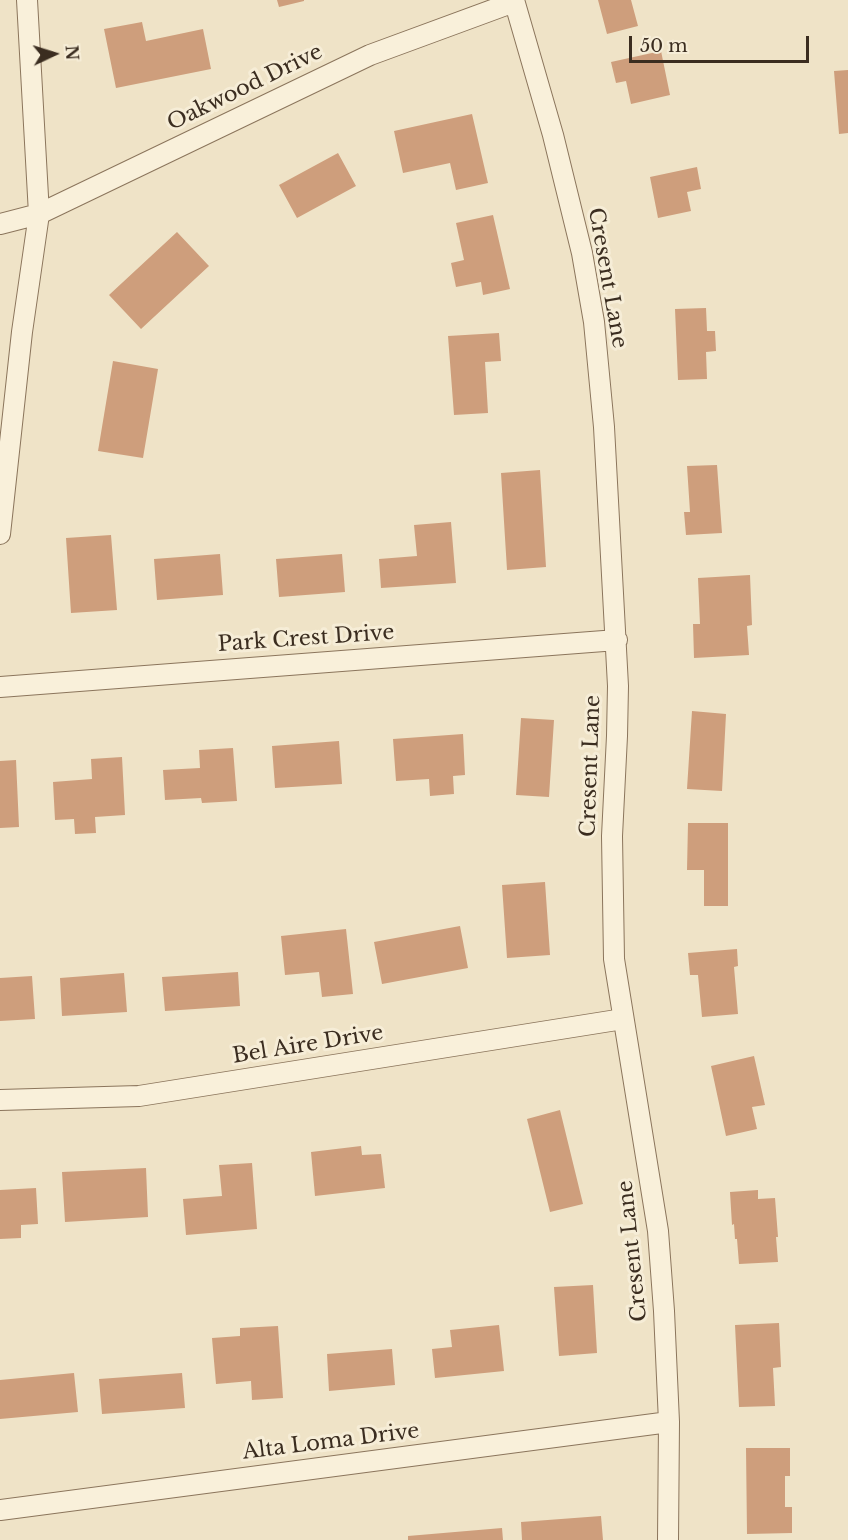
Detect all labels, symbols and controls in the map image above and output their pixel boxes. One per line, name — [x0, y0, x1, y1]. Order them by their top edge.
north arrow — [24, 24, 84, 84]
scale bar — [632, 24, 812, 62]
text: 50 m — [640, 35, 688, 57]
street label: Oakwood Drive — [163, 40, 327, 136]
text: N — [61, 45, 82, 61]
street label: Cresent Lane — [582, 206, 632, 350]
street label: Park Crest Drive — [217, 620, 395, 658]
street label: Cresent Lane — [576, 695, 606, 837]
street label: Bel Aire Drive — [231, 1021, 385, 1069]
street label: Cresent Lane — [613, 1179, 653, 1323]
street label: Alta Loma Drive — [241, 1419, 421, 1465]

